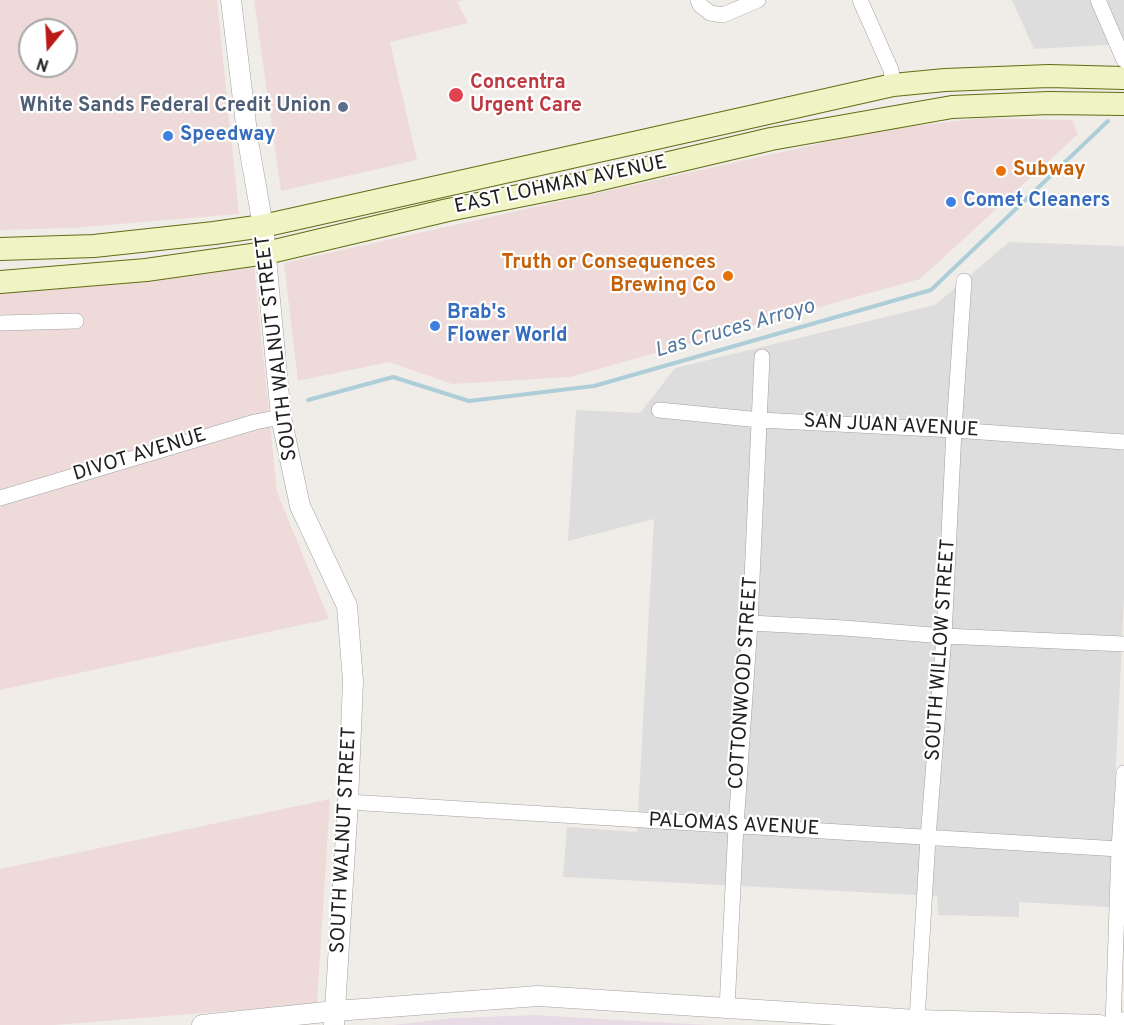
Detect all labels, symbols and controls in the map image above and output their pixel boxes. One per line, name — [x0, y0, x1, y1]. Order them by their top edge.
north arrow — [18, 18, 78, 78]
text: N — [34, 52, 52, 75]
place label: Concentra Urgent Care — [470, 72, 582, 119]
marker: Concentra Urgent Care — [447, 86, 465, 104]
place label: White Sands Federal Credit Union — [20, 95, 331, 119]
marker: White Sands Federal Credit Union — [336, 100, 350, 114]
place label: Speedway — [180, 124, 276, 148]
marker: Speedway — [161, 129, 175, 143]
street label: EAST LOHMAN AVENUE — [453, 152, 669, 220]
place label: Subway — [1013, 159, 1086, 183]
marker: Subway — [994, 164, 1008, 178]
place label: Comet Cleaners — [963, 190, 1110, 214]
marker: Comet Cleaners — [944, 195, 958, 209]
street label: SOUTH WALNUT STREET — [252, 234, 304, 462]
place label: Truth or Consequences Brewing Co — [502, 252, 716, 299]
marker: Truth or Consequences Brewing Co — [721, 269, 735, 283]
water label: Las Cruces Arroyo — [652, 295, 818, 365]
place label: Brab's Flower World — [447, 302, 568, 349]
marker: Brab's Flower World — [428, 319, 442, 333]
street label: SAN JUAN AVENUE — [803, 410, 979, 444]
street label: DIVOT AVENUE — [70, 424, 210, 488]
street label: SOUTH WILLOW STREET — [922, 538, 962, 762]
street label: COTTONWOOD STREET — [726, 576, 764, 790]
street label: SOUTH WALNUT STREET — [327, 726, 363, 954]
street label: PALOMAS AVENUE — [648, 810, 820, 842]

